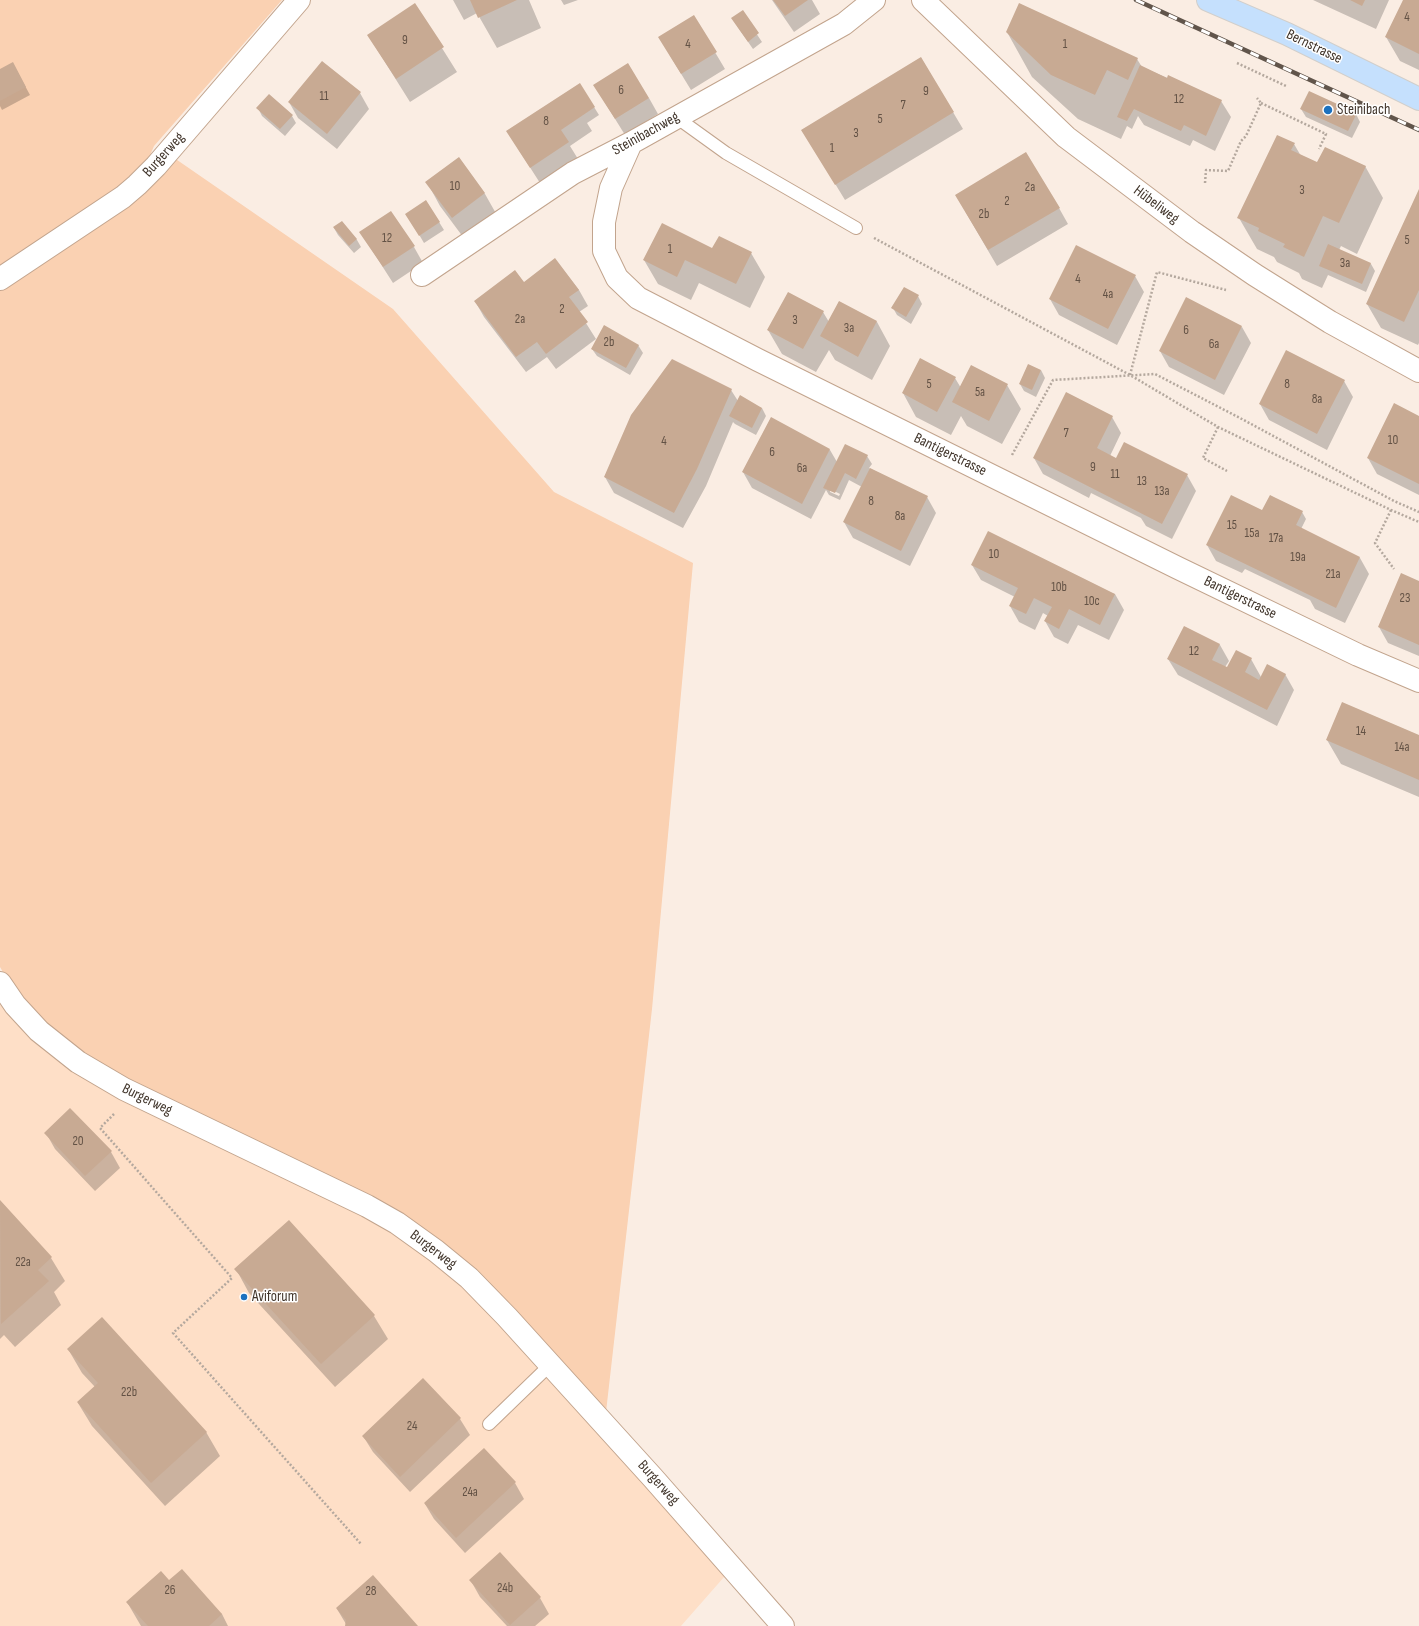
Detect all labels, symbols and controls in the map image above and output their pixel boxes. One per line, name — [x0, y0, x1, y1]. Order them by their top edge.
house number: 4 — [1404, 10, 1410, 26]
street label: Bernstrasse — [1283, 26, 1345, 68]
house number: 9 — [402, 33, 408, 49]
house number: 4 — [685, 37, 691, 53]
house number: 1 — [1063, 37, 1067, 53]
house number: 6 — [618, 83, 624, 99]
house number: 9 — [923, 84, 929, 100]
house number: 11 — [319, 89, 329, 105]
house number: 12 — [1174, 92, 1184, 108]
house number: 7 — [900, 98, 906, 114]
place label: Steinibach — [1337, 101, 1390, 119]
marker: Steinibach — [1322, 104, 1334, 116]
street label: Steinibachweg — [609, 108, 683, 160]
house number: 5 — [877, 112, 883, 128]
house number: 8 — [543, 114, 549, 130]
house number: 3 — [853, 126, 859, 142]
street label: Burgerweg — [139, 129, 189, 181]
house number: 1 — [830, 141, 834, 157]
house number: 10 — [450, 179, 460, 195]
house number: 2a — [1025, 180, 1035, 196]
street label: Hübeliweg — [1130, 182, 1182, 228]
house number: 3 — [1299, 183, 1305, 199]
house number: 2 — [1004, 194, 1010, 210]
house number: 2b — [979, 207, 989, 223]
house number: 12 — [382, 231, 392, 247]
house number: 5 — [1404, 233, 1410, 249]
house number: 1 — [668, 242, 672, 258]
house number: 3a — [1340, 256, 1350, 272]
house number: 4 — [1075, 272, 1081, 288]
house number: 4a — [1103, 287, 1113, 303]
house number: 2 — [559, 302, 565, 318]
house number: 2a — [515, 312, 525, 328]
house number: 3 — [792, 313, 798, 329]
house number: 3a — [844, 321, 854, 337]
house number: 6 — [1183, 323, 1189, 339]
house number: 2b — [604, 335, 614, 351]
house number: 6a — [1209, 337, 1219, 353]
house number: 5 — [926, 377, 932, 393]
house number: 8 — [1284, 377, 1290, 393]
house number: 5a — [975, 385, 985, 401]
house number: 8a — [1312, 392, 1322, 408]
house number: 7 — [1063, 426, 1069, 442]
street label: Bantigerstrasse — [911, 430, 989, 480]
house number: 10 — [1388, 433, 1398, 449]
house number: 4 — [661, 434, 667, 450]
house number: 6 — [769, 445, 775, 461]
house number: 9 — [1090, 460, 1096, 476]
house number: 6a — [797, 461, 807, 477]
house number: 11 — [1110, 467, 1120, 483]
house number: 13 — [1137, 474, 1147, 490]
house number: 13a — [1154, 484, 1170, 500]
house number: 8 — [868, 494, 874, 510]
house number: 8a — [895, 509, 905, 525]
house number: 15 — [1227, 518, 1237, 534]
house number: 15a — [1245, 526, 1259, 542]
house number: 17a — [1269, 531, 1283, 547]
house number: 10 — [989, 547, 999, 563]
house number: 19a — [1290, 550, 1306, 566]
house number: 21a — [1325, 567, 1341, 583]
street label: Bantigerstrasse — [1201, 573, 1279, 623]
house number: 10b — [1051, 580, 1067, 596]
house number: 23 — [1400, 591, 1410, 607]
house number: 10c — [1084, 594, 1100, 610]
house number: 12 — [1189, 644, 1199, 660]
house number: 14 — [1356, 724, 1366, 740]
house number: 14a — [1395, 740, 1409, 756]
street label: Burgerweg — [119, 1080, 175, 1120]
house number: 20 — [72, 1134, 84, 1150]
street label: Burgerweg — [406, 1227, 460, 1273]
house number: 22a — [15, 1255, 31, 1271]
place label: Aviforum — [252, 1288, 297, 1306]
marker: Aviforum — [239, 1292, 249, 1302]
house number: 22b — [121, 1385, 137, 1401]
house number: 24 — [407, 1419, 417, 1435]
street label: Burgerweg — [633, 1457, 683, 1509]
house number: 24a — [462, 1485, 478, 1501]
house number: 24b — [497, 1581, 513, 1597]
house number: 26 — [164, 1583, 176, 1599]
house number: 28 — [365, 1584, 377, 1600]

